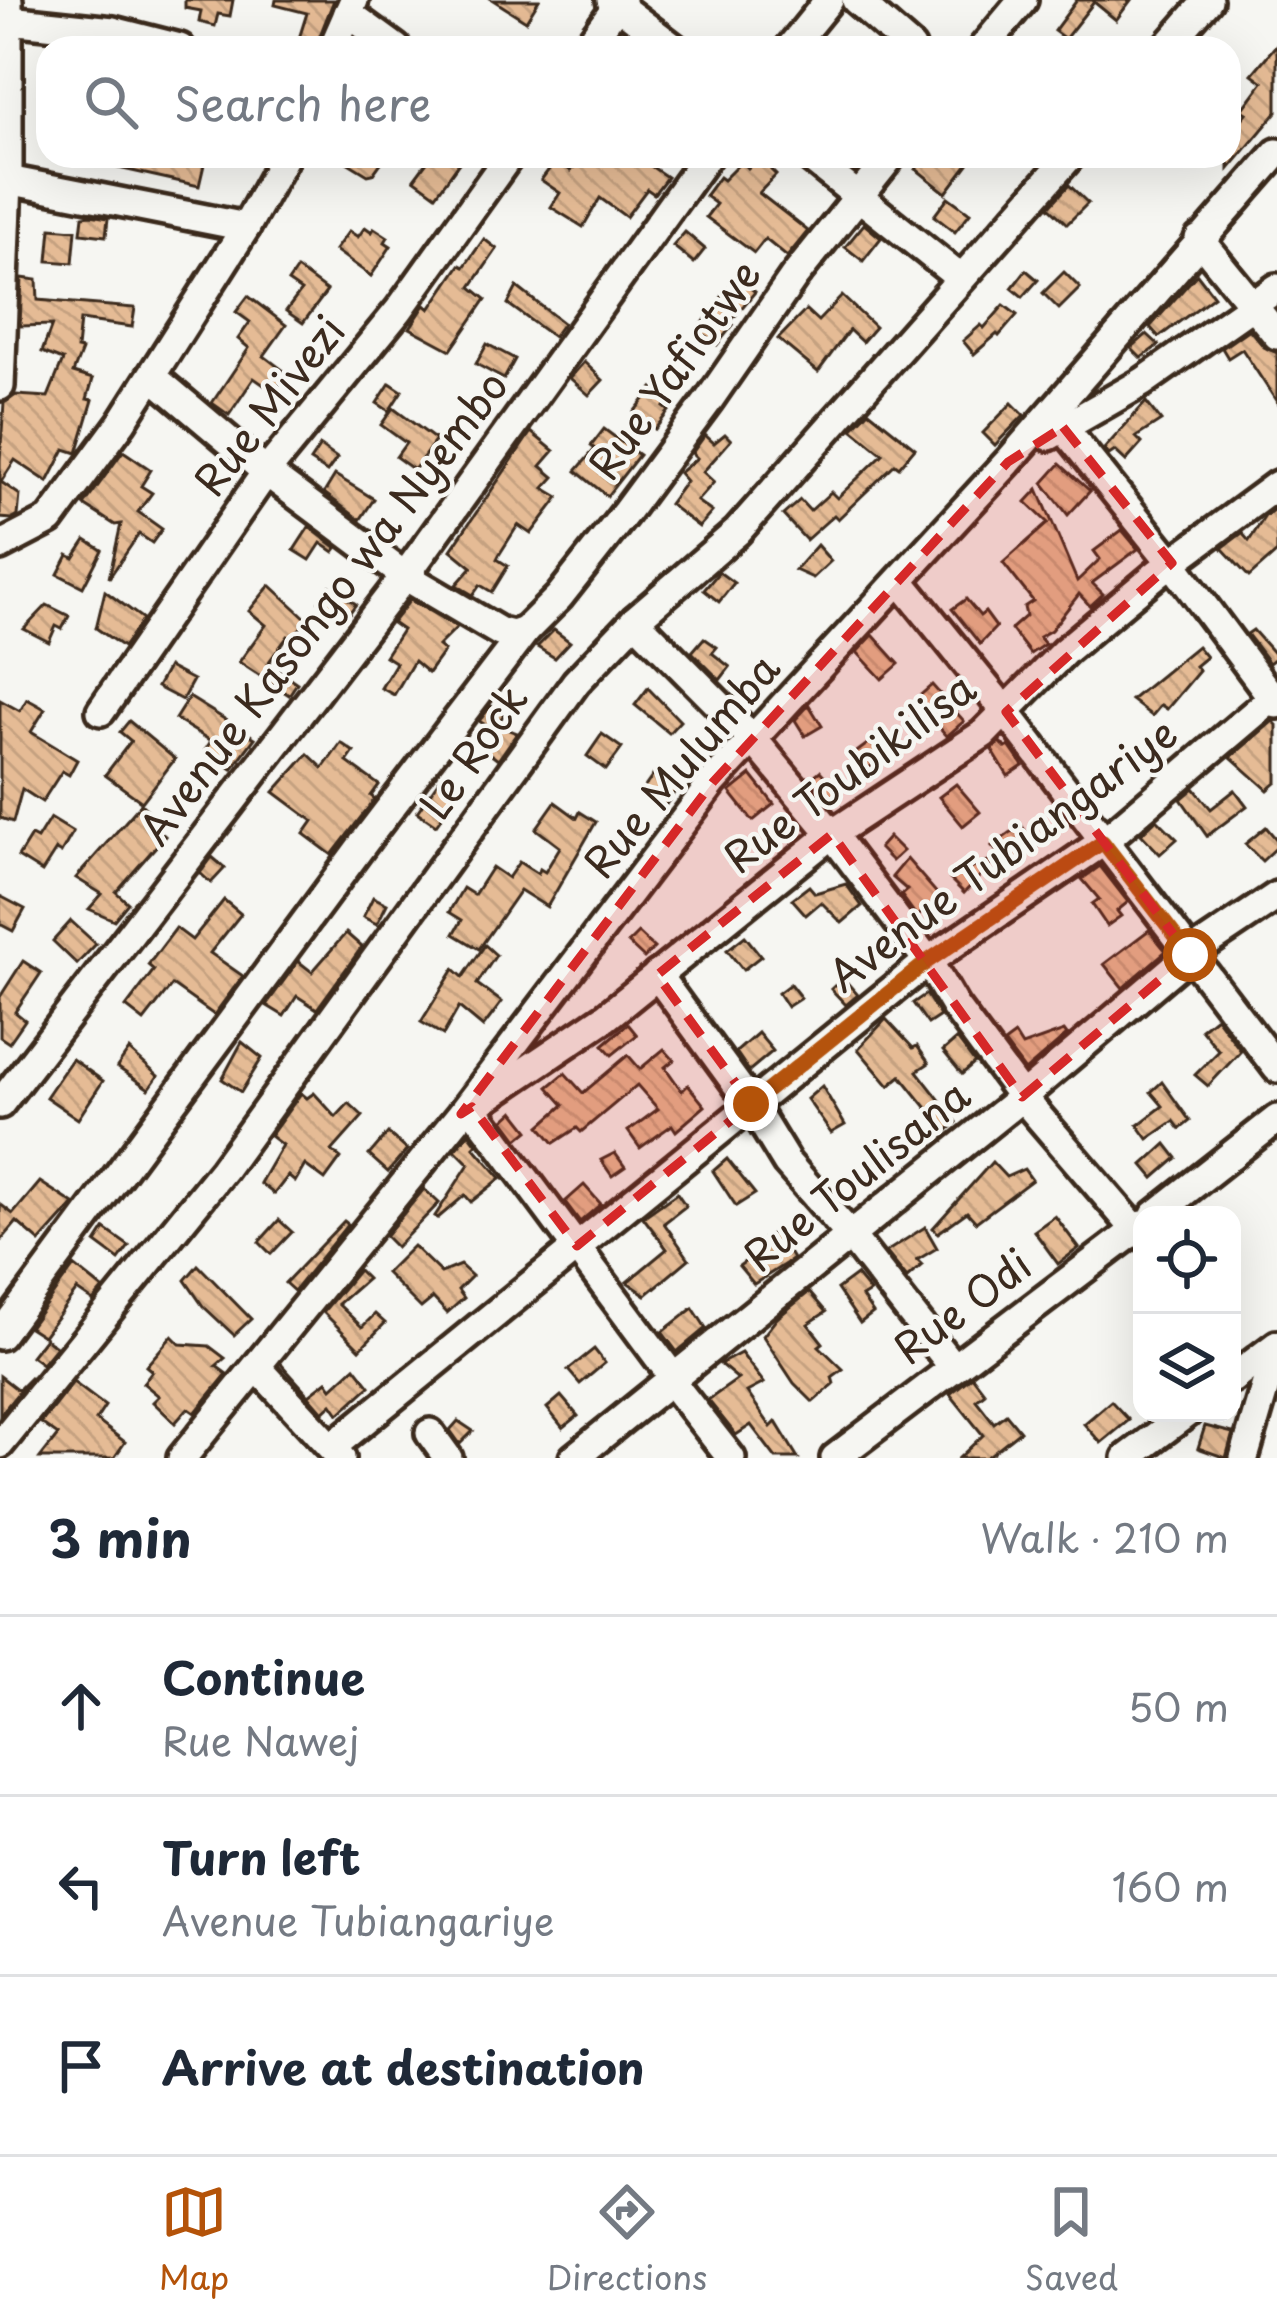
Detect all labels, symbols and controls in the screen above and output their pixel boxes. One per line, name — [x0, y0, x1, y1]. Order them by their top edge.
search box — [36, 36, 1241, 168]
text: Search here — [174, 68, 431, 136]
icon: search — [78, 69, 144, 135]
street label: Rue Yafiotwe — [572, 246, 774, 492]
street label: Rue Mivezi — [177, 301, 359, 508]
street label: Avenue Kasongo wa Nyembo — [122, 356, 522, 857]
street label: Rue Mulumba — [567, 638, 793, 890]
street label: Rue Toubikilisa — [710, 655, 988, 887]
street label: Le Rock — [402, 670, 541, 831]
street label: Avenue Tubiangariye — [814, 701, 1189, 1005]
route start — [1163, 928, 1217, 982]
street label: Rue Toulisana — [729, 1063, 982, 1285]
route end — [724, 1077, 778, 1131]
map controls — [1133, 1206, 1241, 1422]
button: locate — [1133, 1206, 1241, 1314]
street label: Rue Odi — [880, 1232, 1043, 1378]
button: layers — [1133, 1314, 1241, 1422]
text: 3 min — [48, 1498, 192, 1575]
text: Walk · 210 m — [980, 1507, 1229, 1566]
text: Continue — [162, 1642, 365, 1710]
icon: ahead — [48, 1673, 114, 1739]
text: 50 m — [1128, 1676, 1229, 1735]
text: Rue Nawej — [162, 1710, 359, 1769]
text: Turn left — [162, 1822, 361, 1890]
icon: left — [48, 1853, 114, 1919]
text: 160 m — [1112, 1856, 1229, 1915]
text: Avenue Tubiangariye — [162, 1890, 555, 1949]
text: Arrive at destination — [162, 2032, 645, 2100]
icon: arrive — [48, 2033, 114, 2099]
tab: Map — [159, 2179, 229, 2301]
tab: Directions — [547, 2179, 707, 2301]
tab: Saved — [1025, 2179, 1118, 2301]

